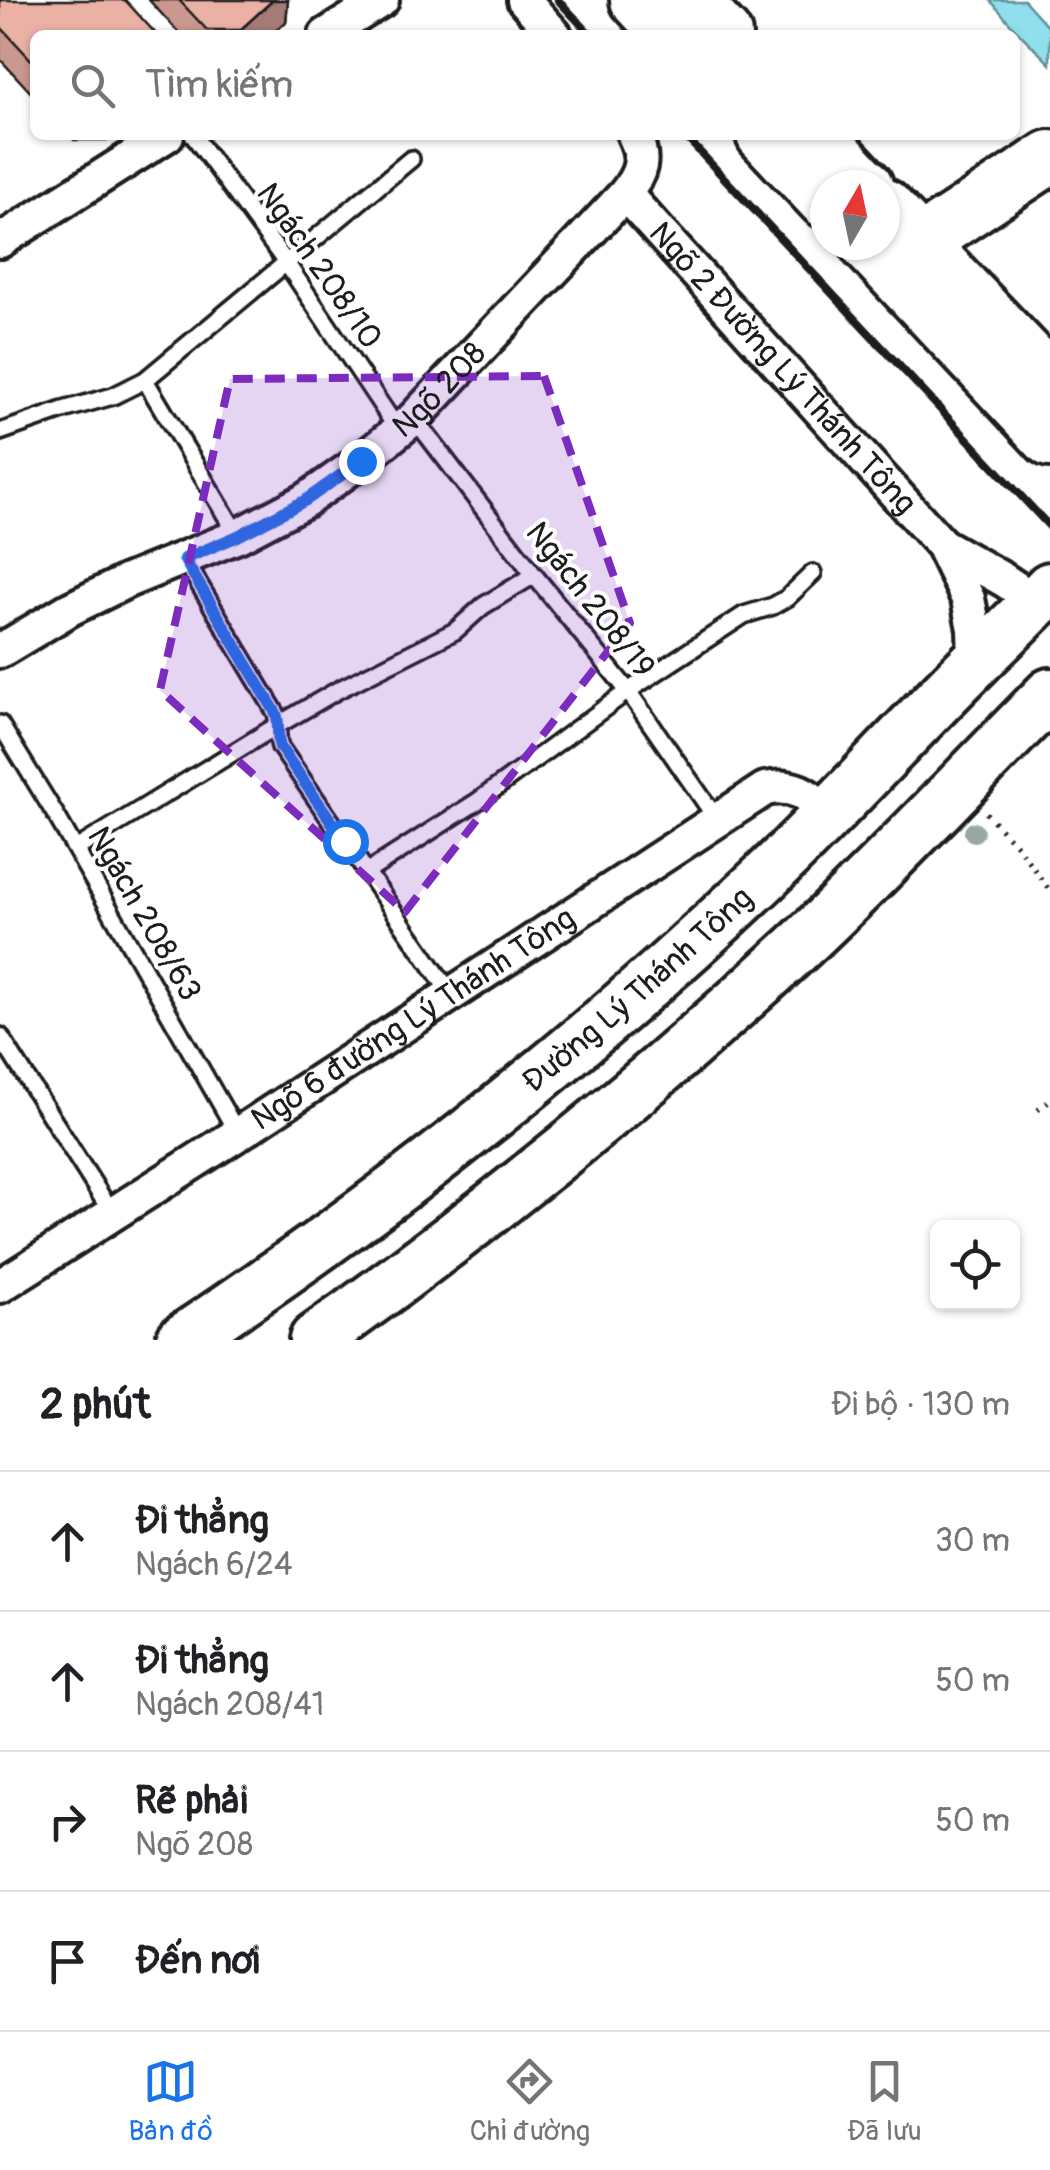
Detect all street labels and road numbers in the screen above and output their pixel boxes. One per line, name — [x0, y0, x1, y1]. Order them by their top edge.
street label: Ngách 208/10 — [247, 176, 391, 356]
street label: Ngõ 2 Đường Lý Thánh Tông — [640, 214, 925, 523]
street label: Ngõ 208 — [385, 334, 495, 447]
street label: Ngách 208/19 — [517, 514, 663, 686]
street label: Ngách 208/63 — [78, 820, 210, 1008]
street label: Đường Lý Thánh Tông — [514, 879, 761, 1102]
street label: Ngõ 6 đường Lý Thánh Tông — [244, 899, 583, 1140]

